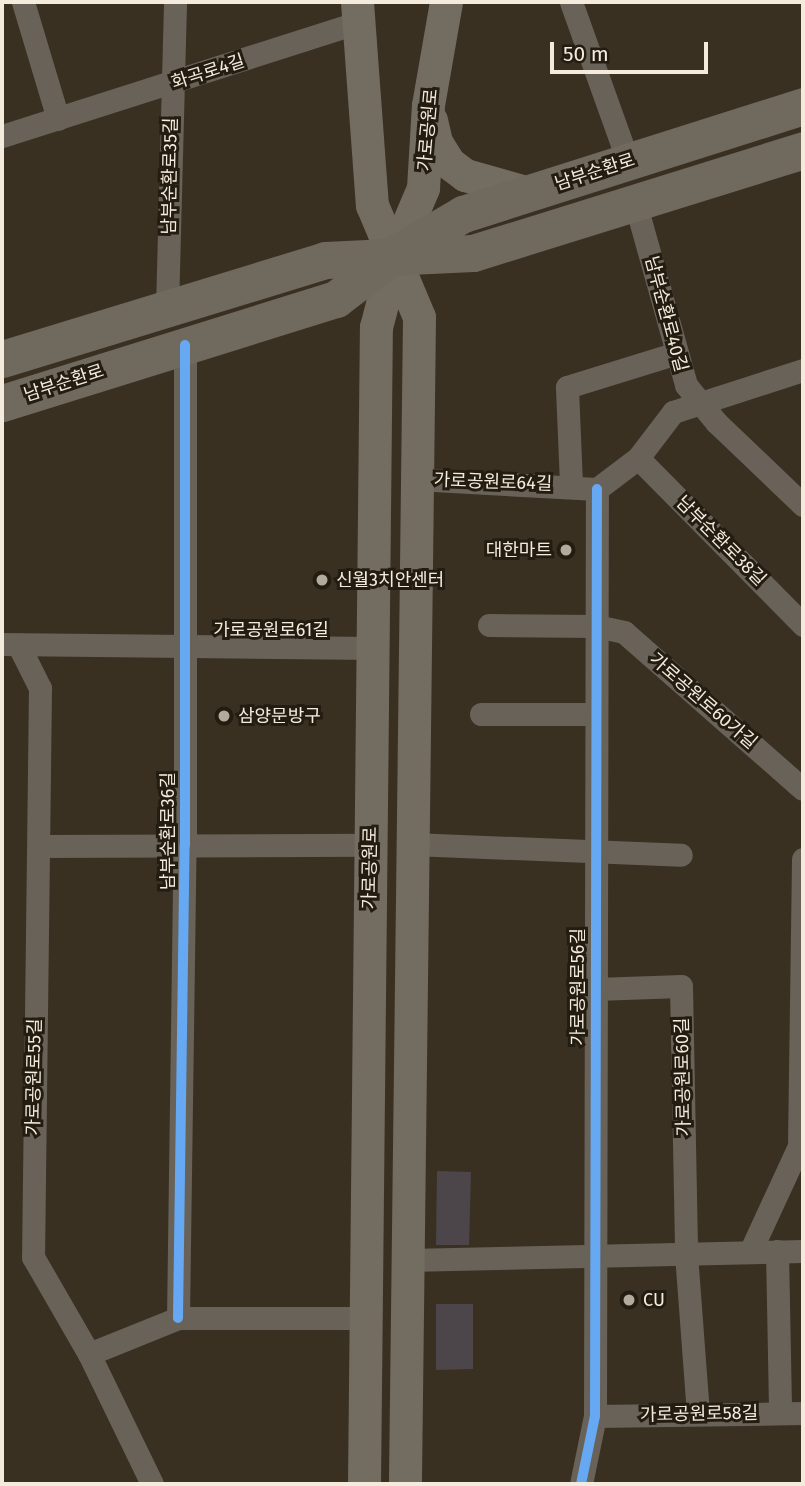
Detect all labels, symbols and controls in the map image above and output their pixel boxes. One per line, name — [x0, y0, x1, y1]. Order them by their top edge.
scale bar — [553, 28, 710, 72]
text: 50 m — [563, 41, 609, 67]
street label: 화곡로4길 — [169, 50, 247, 94]
street label: 가로공원로 — [414, 88, 442, 172]
street label: 남부순환로35길 — [158, 117, 182, 235]
street label: 남부순환로 — [552, 149, 638, 195]
street label: 남부순환로40길 — [640, 254, 692, 374]
street label: 남부순환로 — [21, 360, 107, 406]
street label: 가로공원로64길 — [433, 469, 553, 495]
street label: 남부순환로38길 — [672, 492, 770, 590]
place label: 대한마트 — [486, 539, 552, 561]
marker: 대한마트 — [558, 542, 574, 558]
place label: 신월3치안센터 — [336, 569, 444, 591]
marker: 신월3치안센터 — [314, 572, 330, 588]
street label: 가로공원로61길 — [213, 619, 329, 641]
street label: 가로공원로60가길 — [645, 648, 761, 754]
place label: 삼양문방구 — [238, 705, 321, 727]
marker: 삼양문방구 — [216, 708, 232, 724]
street label: 남부순환로36길 — [157, 772, 179, 890]
street label: 가로공원로 — [358, 826, 382, 910]
street label: 가로공원로56길 — [567, 928, 589, 1046]
street label: 가로공원로60길 — [671, 1017, 695, 1137]
street label: 가로공원로55길 — [22, 1018, 46, 1136]
place label: CU — [643, 1289, 665, 1311]
marker: CU — [621, 1292, 637, 1308]
street label: 가로공원로58길 — [640, 1402, 758, 1426]

